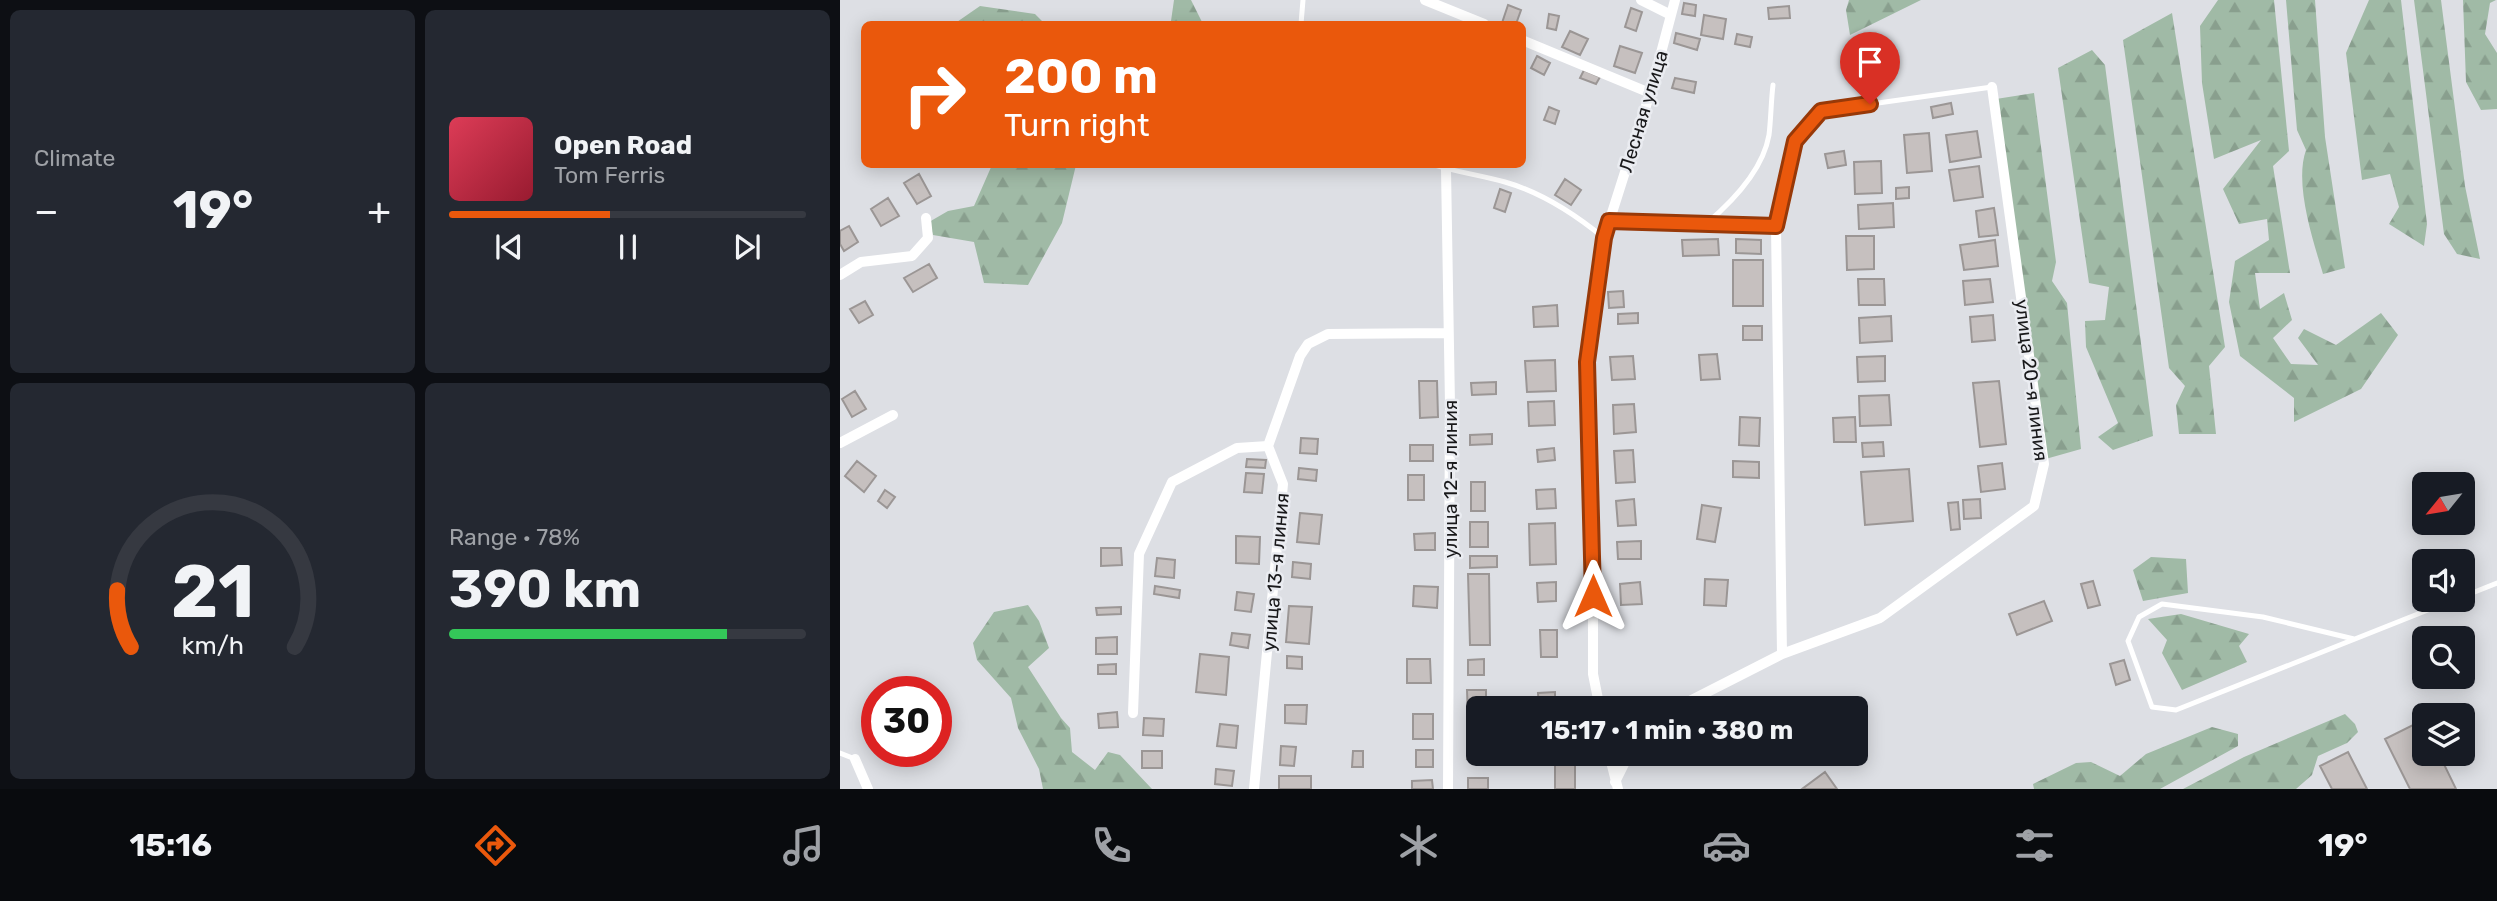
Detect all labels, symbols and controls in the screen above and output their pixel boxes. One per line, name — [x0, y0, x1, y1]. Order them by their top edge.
pin — [1840, 32, 1900, 104]
icon: arrive — [1851, 43, 1889, 81]
text: 200 m — [1004, 47, 1158, 105]
street label: Лесная улица — [1614, 47, 1673, 175]
icon: right — [889, 49, 980, 140]
text: Turn right — [1004, 106, 1149, 144]
text: Open Road — [554, 130, 692, 161]
text: Climate — [34, 144, 115, 172]
text: Tom Ferris — [554, 161, 665, 189]
text: 19° — [173, 179, 253, 241]
text: − — [34, 188, 59, 234]
text: + — [367, 188, 391, 234]
icon: previous — [490, 228, 528, 266]
icon: pause — [609, 228, 647, 266]
icon: next — [728, 228, 766, 266]
street label: улица 20-я линия — [2010, 298, 2053, 462]
street label: улица 12-я линия — [1439, 400, 1462, 558]
north arrow — [2412, 472, 2474, 536]
map controls — [2412, 472, 2475, 766]
street label: улица 13-я линия — [1257, 492, 1294, 652]
text: Range · 78% — [449, 523, 580, 551]
text: 21 — [171, 549, 254, 635]
button: sound — [2412, 549, 2475, 612]
text: 390 km — [449, 558, 641, 620]
position arrow — [1556, 559, 1630, 633]
button: search — [2412, 626, 2475, 689]
text: km/h — [181, 631, 244, 660]
speed limit sign: 30 — [861, 676, 952, 767]
button: layers — [2412, 703, 2475, 766]
text: 15:17 · 1 min · 380 m — [1541, 715, 1793, 746]
icon: directions — [471, 821, 520, 870]
icon: music — [779, 821, 828, 870]
icon: phone — [1087, 821, 1136, 870]
icon: climate — [1394, 821, 1443, 870]
icon: car — [1702, 821, 1751, 870]
icon: filters — [2010, 821, 2059, 870]
text: 15:16 — [129, 826, 212, 864]
text: 19° — [2318, 826, 2368, 864]

